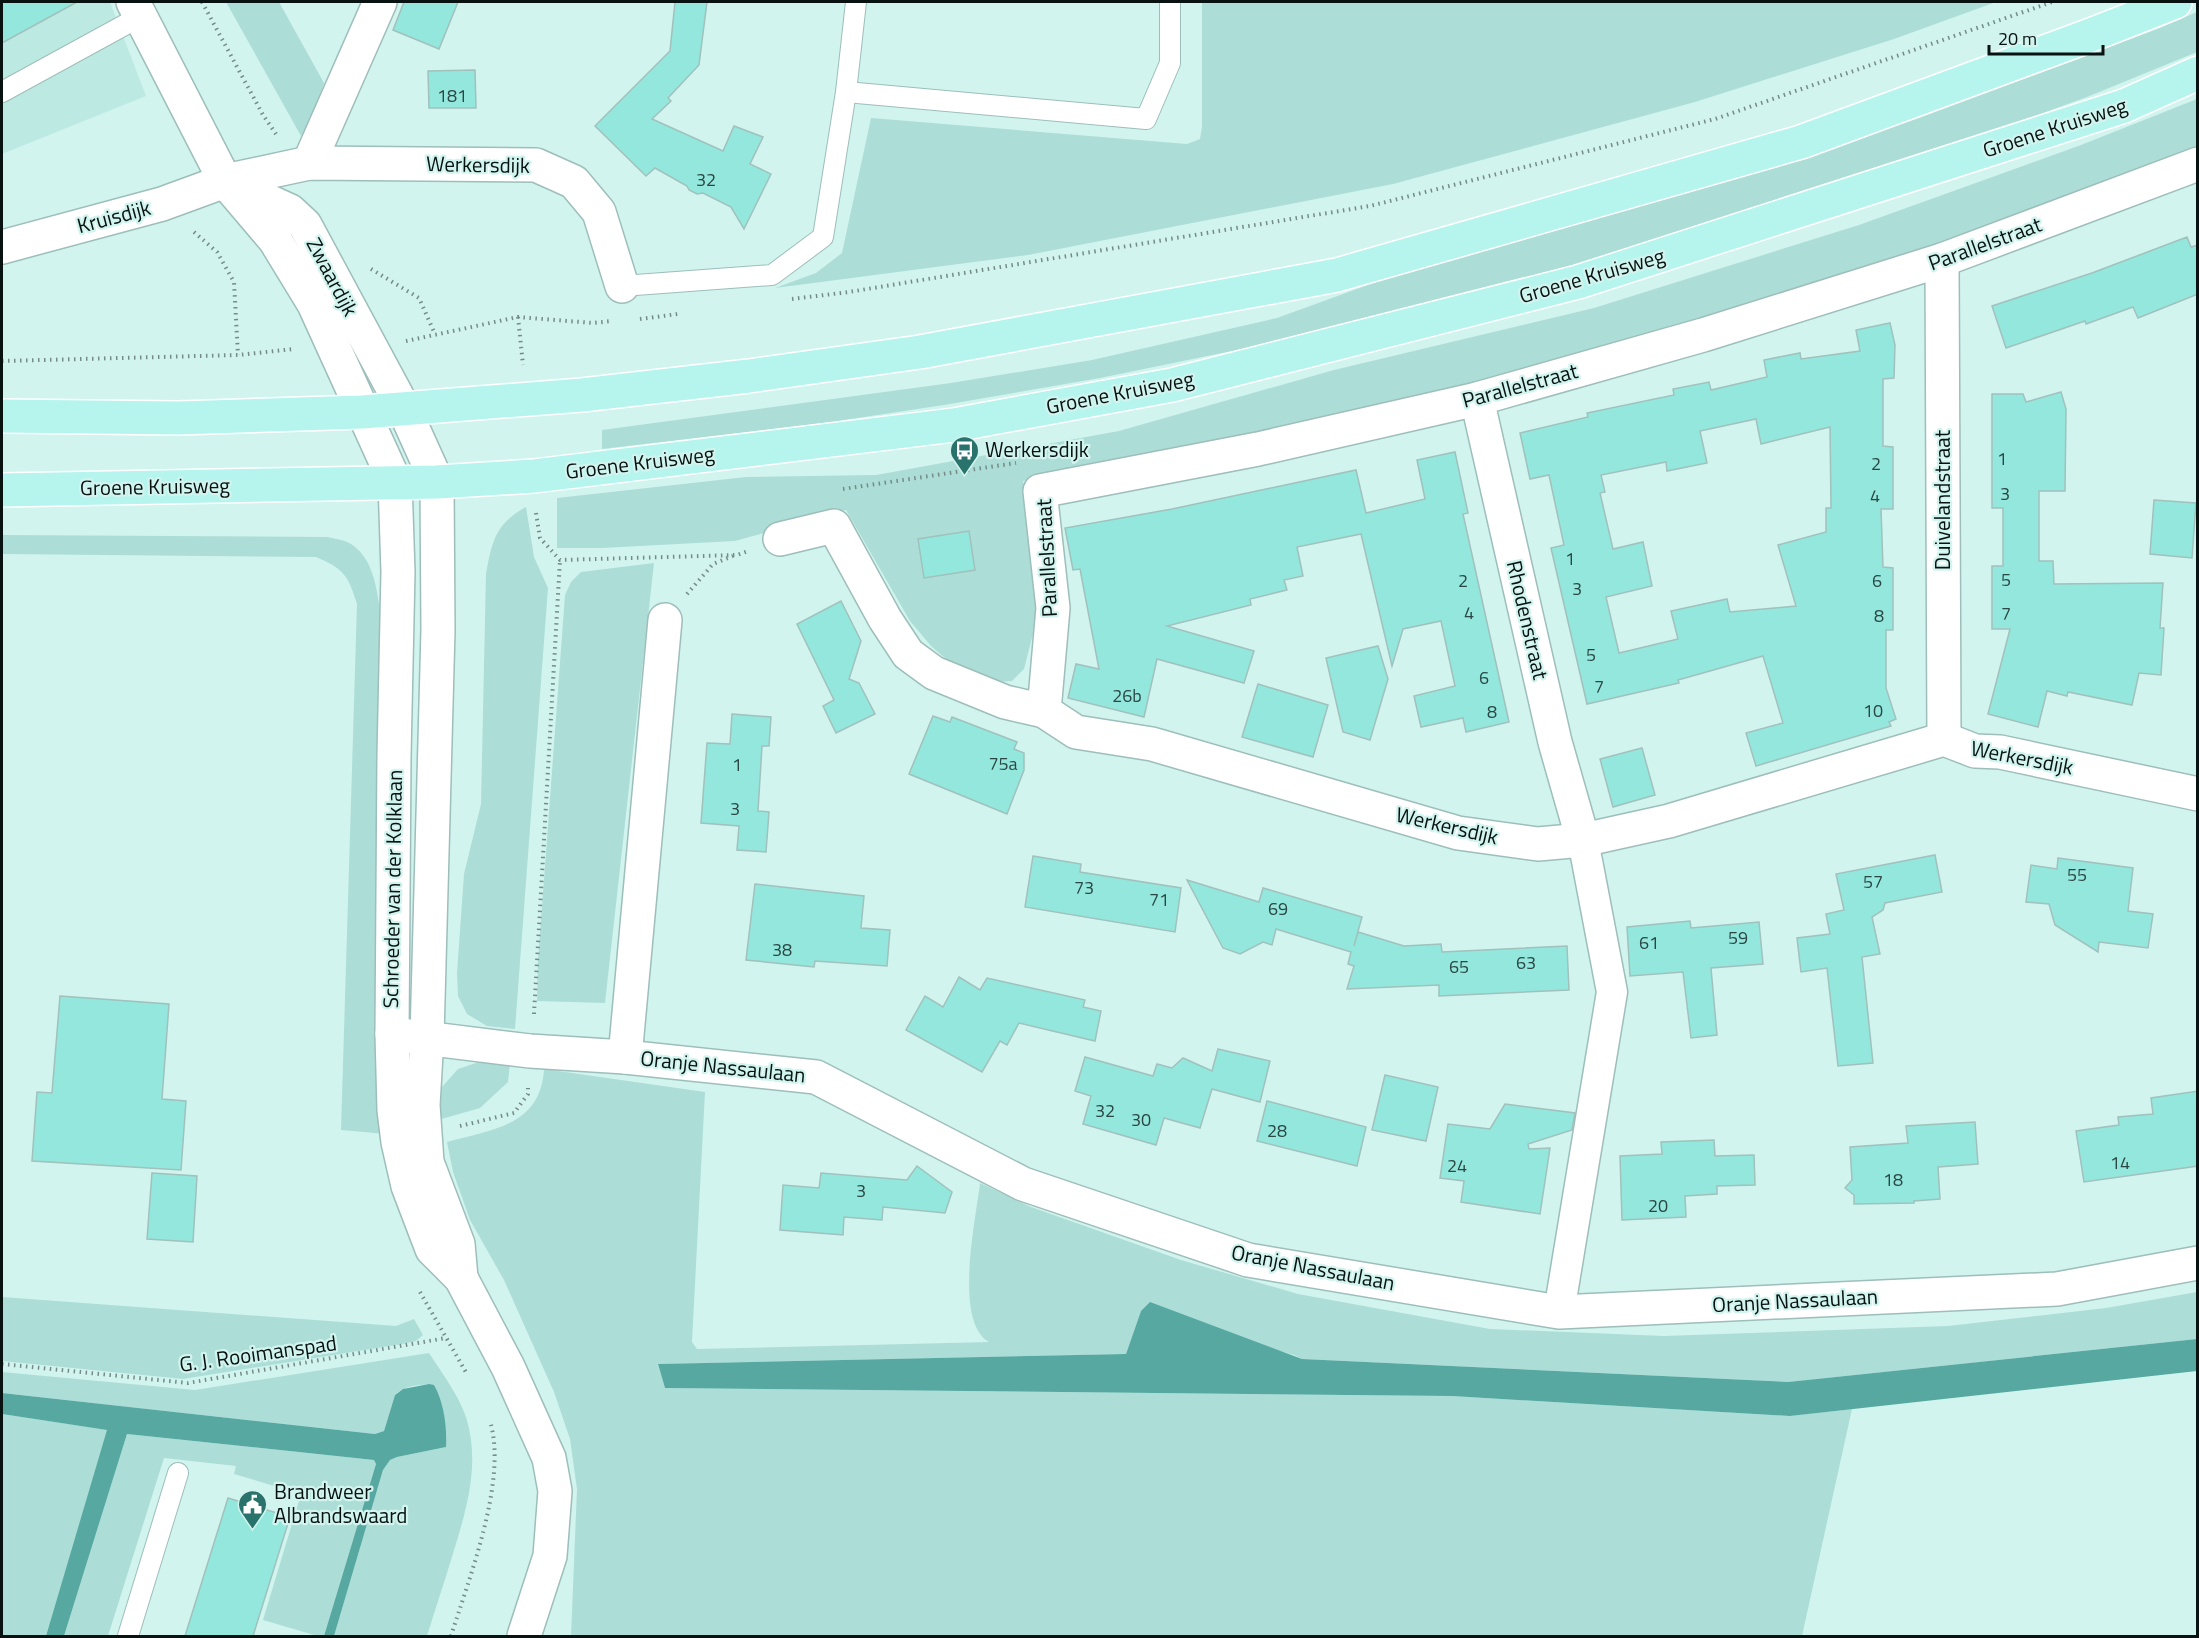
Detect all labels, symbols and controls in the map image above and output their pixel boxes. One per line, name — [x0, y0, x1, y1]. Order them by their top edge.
scale bar — [1989, 18, 2103, 56]
text: 20 m — [1998, 25, 2037, 52]
house number: 181 — [437, 82, 467, 109]
street label: Groene Kruisweg — [1978, 89, 2131, 165]
street label: Werkersdijk — [426, 147, 530, 181]
house number: 32 — [696, 166, 716, 193]
street label: Kruisdijk — [73, 191, 154, 241]
street label: Parallelstraat — [1923, 208, 2046, 278]
street label: Zwaardijk — [299, 231, 367, 322]
street label: Groene Kruisweg — [1515, 239, 1668, 311]
street label: Parallelstraat — [1458, 354, 1582, 416]
street label: Groene Kruisweg — [1043, 362, 1197, 422]
street label: Duivelandstraat — [1926, 429, 1958, 570]
place label: Werkersdijk — [985, 433, 1089, 465]
bus stop icon: Werkersdijk — [948, 434, 980, 476]
street label: Groene Kruisweg — [563, 437, 716, 487]
house number: 1 — [1997, 445, 2007, 472]
house number: 2 — [1871, 450, 1881, 477]
street label: Groene Kruisweg — [80, 469, 230, 503]
house number: 3 — [2000, 480, 2010, 507]
house number: 4 — [1870, 482, 1880, 509]
street label: Parallelstraat — [1027, 497, 1065, 618]
house number: 1 — [1565, 545, 1575, 572]
street label: Rhodenstraat — [1499, 557, 1557, 683]
house number: 5 — [2001, 566, 2011, 593]
house number: 2 — [1458, 567, 1468, 594]
house number: 6 — [1872, 567, 1882, 594]
house number: 3 — [1572, 575, 1582, 602]
house number: 4 — [1464, 599, 1474, 626]
house number: 7 — [2001, 600, 2011, 627]
house number: 8 — [1874, 602, 1884, 629]
house number: 5 — [1586, 641, 1596, 668]
house number: 6 — [1479, 664, 1489, 691]
house number: 7 — [1594, 673, 1604, 700]
house number: 26b — [1112, 682, 1142, 709]
house number: 10 — [1863, 697, 1883, 724]
house number: 8 — [1487, 698, 1497, 725]
street label: Werkersdijk — [1968, 731, 2076, 783]
house number: 75a — [988, 750, 1018, 777]
house number: 1 — [732, 751, 742, 778]
street label: Schroeder van der Kolklaan — [374, 769, 410, 1009]
house number: 3 — [730, 795, 740, 822]
street label: Werkersdijk — [1393, 798, 1501, 852]
house number: 55 — [2067, 861, 2087, 888]
house number: 57 — [1863, 868, 1883, 895]
house number: 73 — [1074, 874, 1094, 901]
house number: 71 — [1149, 886, 1169, 913]
house number: 69 — [1268, 895, 1288, 922]
house number: 59 — [1728, 924, 1748, 951]
house number: 61 — [1639, 929, 1659, 956]
house number: 38 — [772, 936, 792, 963]
house number: 63 — [1516, 949, 1536, 976]
house number: 65 — [1449, 953, 1469, 980]
street label: Oranje Nassaulaan — [639, 1041, 807, 1091]
house number: 32 — [1095, 1097, 1115, 1124]
house number: 30 — [1131, 1106, 1151, 1133]
house number: 28 — [1267, 1117, 1287, 1144]
house number: 14 — [2110, 1149, 2130, 1176]
house number: 24 — [1447, 1152, 1467, 1179]
house number: 18 — [1883, 1166, 1903, 1193]
house number: 3 — [856, 1177, 866, 1204]
house number: 20 — [1648, 1192, 1668, 1219]
street label: Oranje Nassaulaan — [1229, 1235, 1398, 1299]
street label: Oranje Nassaulaan — [1711, 1280, 1879, 1320]
street label: G. J. Rooimanspad — [177, 1326, 339, 1380]
place label: Brandweer Albrandswaard — [274, 1475, 407, 1531]
public building icon: Brandweer Albrandswaard — [237, 1488, 269, 1530]

